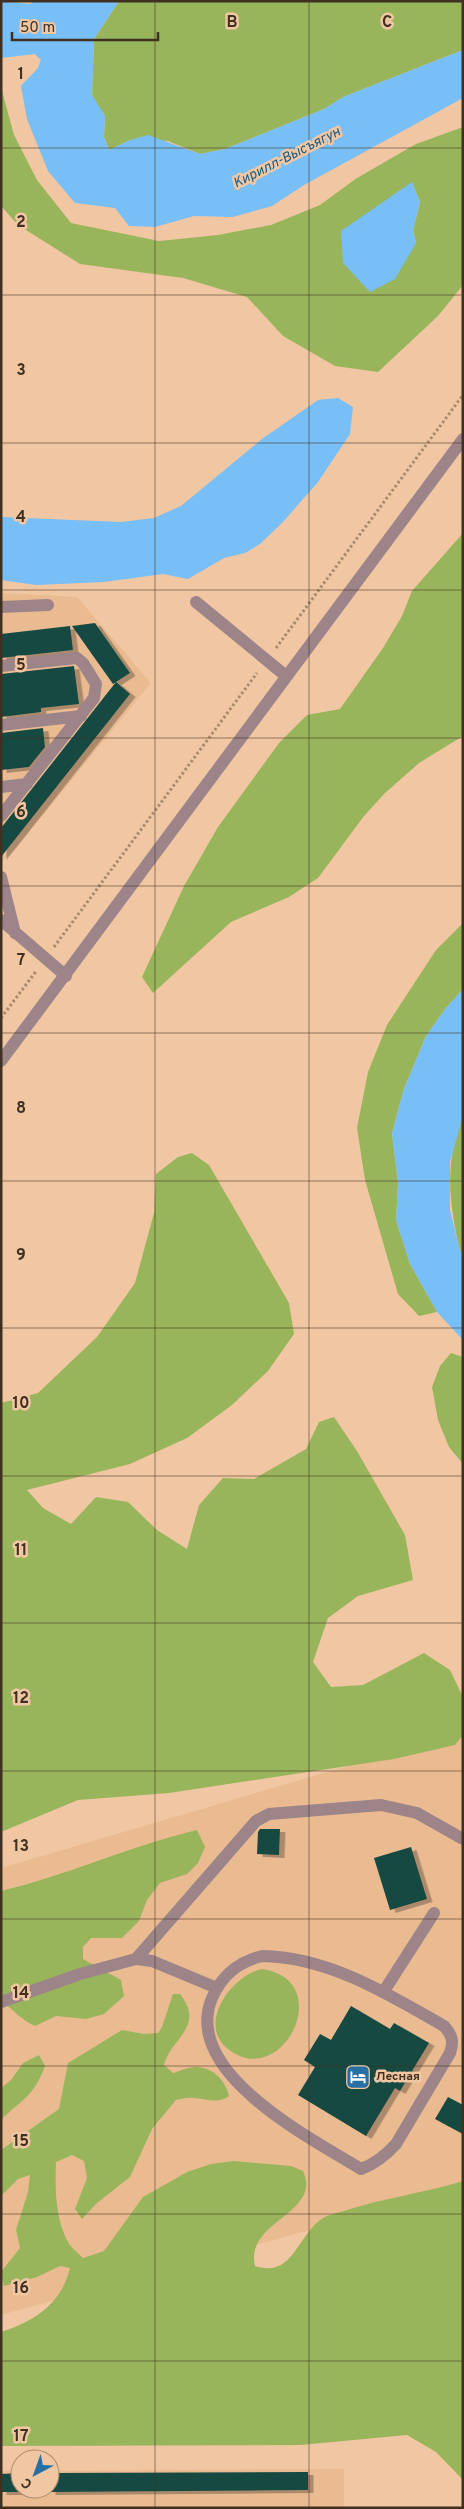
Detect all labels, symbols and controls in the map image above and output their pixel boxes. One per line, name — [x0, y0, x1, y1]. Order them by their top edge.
scale bar — [12, 10, 159, 42]
text: B — [226, 13, 238, 33]
text: C — [382, 13, 392, 33]
text: 50 m — [20, 19, 55, 38]
text: 1 — [18, 65, 24, 85]
water label: Кирилл-Высъягун — [230, 123, 344, 192]
text: 2 — [16, 213, 26, 233]
text: 3 — [16, 361, 26, 381]
text: 4 — [16, 508, 26, 528]
text: 5 — [16, 656, 26, 676]
text: 6 — [16, 803, 26, 823]
text: 7 — [17, 951, 25, 971]
text: 8 — [16, 1099, 26, 1119]
text: 9 — [16, 1246, 26, 1266]
text: 10 — [13, 1394, 29, 1414]
text: 11 — [15, 1541, 27, 1561]
text: 12 — [13, 1689, 29, 1709]
text: 13 — [13, 1837, 29, 1857]
text: 14 — [13, 1984, 29, 2004]
hotel icon: Лесная — [345, 2064, 371, 2090]
place label: Лесная — [376, 2069, 420, 2085]
text: 15 — [13, 2132, 29, 2152]
text: 16 — [13, 2279, 29, 2299]
text: 17 — [14, 2427, 28, 2447]
north arrow — [10, 2449, 60, 2499]
text: С — [18, 2473, 36, 2492]

